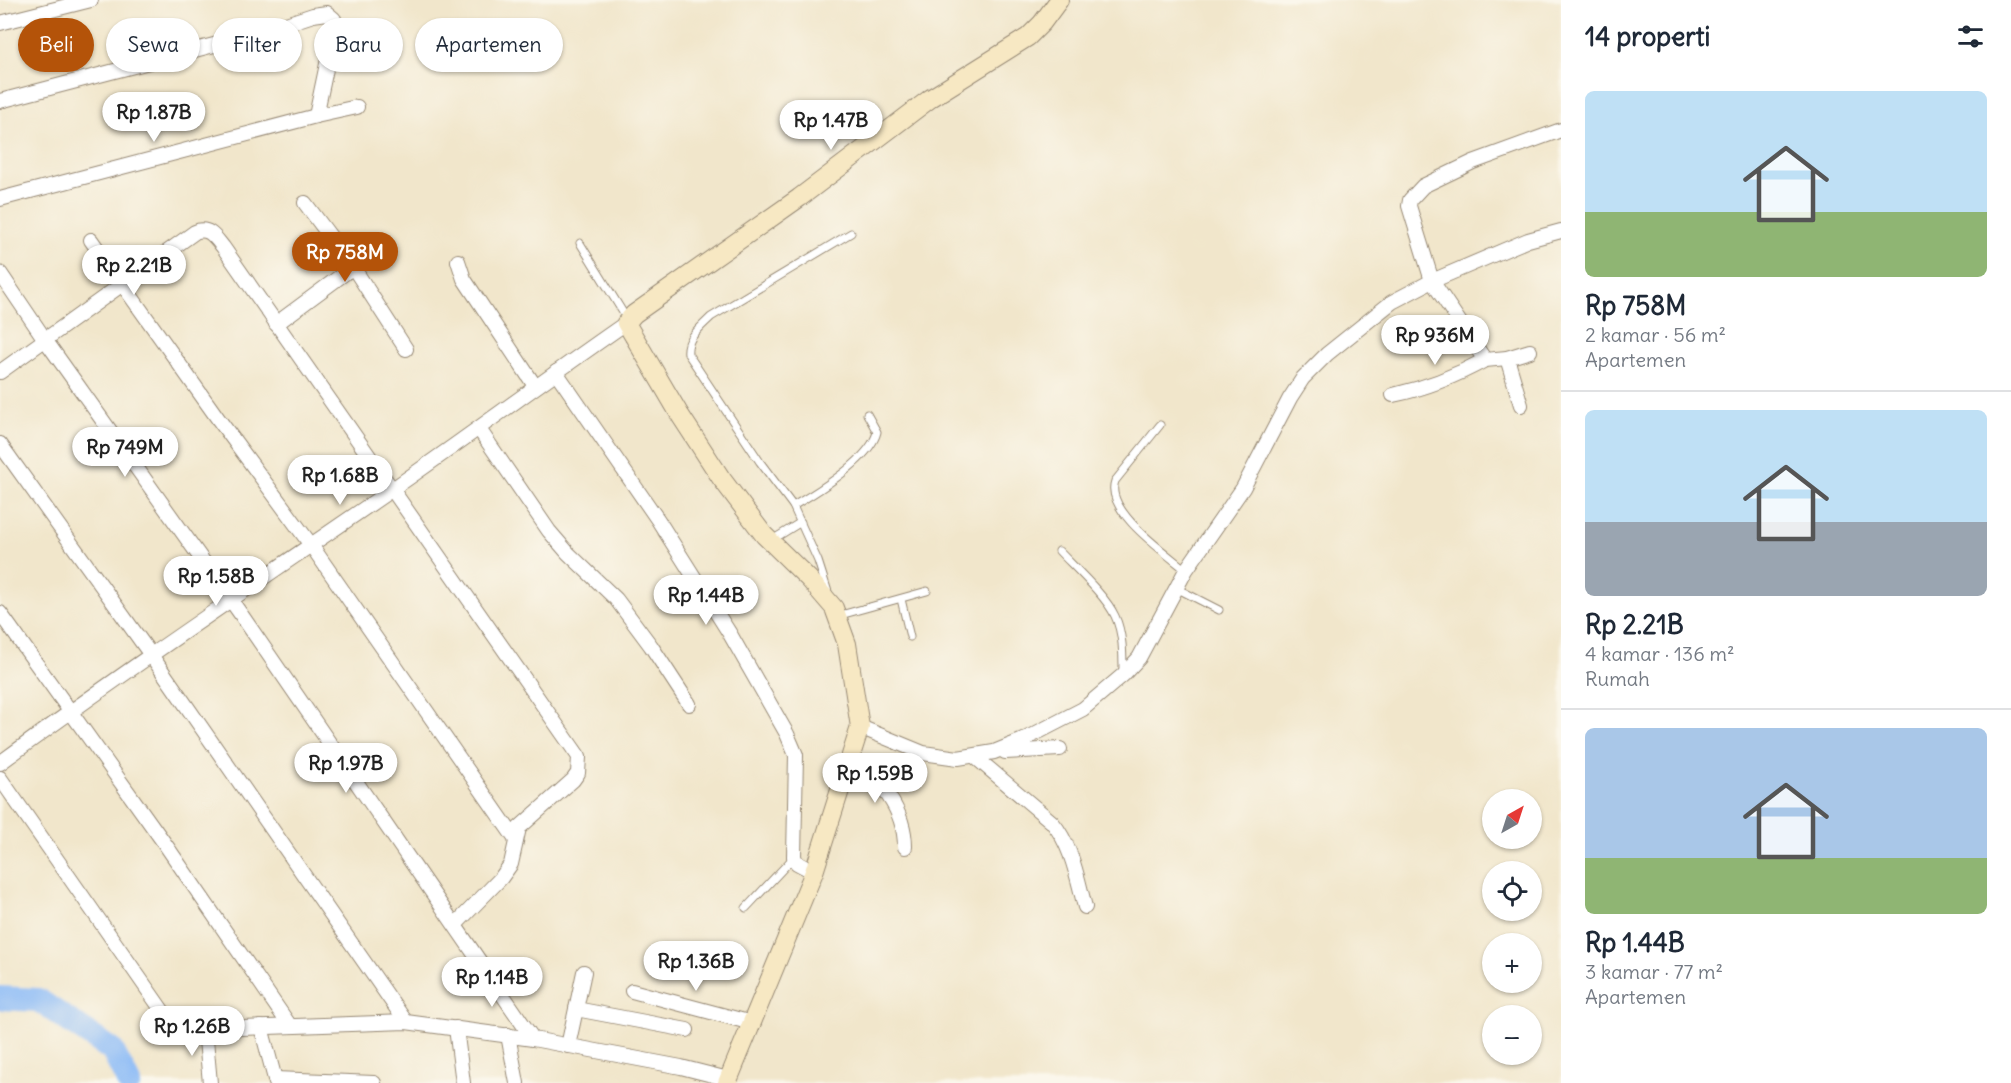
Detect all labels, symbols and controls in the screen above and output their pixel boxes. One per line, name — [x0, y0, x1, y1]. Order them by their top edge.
chip: Beli — [18, 18, 94, 72]
chip: Sewa — [106, 18, 200, 72]
chip: Filter — [212, 18, 302, 72]
chip: Baru — [314, 18, 403, 72]
chip: Apartemen — [415, 18, 563, 72]
text: 14 properti — [1585, 20, 1710, 53]
icon: filters — [1954, 20, 1987, 53]
pin: Rp 1.87B — [92, 92, 216, 143]
text: Rp 1.87B — [116, 99, 192, 124]
pin: Rp 1.47B — [769, 100, 893, 151]
text: Rp 1.47B — [794, 107, 868, 132]
icon: home — [1732, 130, 1840, 238]
pin: Rp 758M — [290, 232, 400, 283]
text: Rp 758M — [306, 239, 384, 264]
pin: Rp 2.21B — [72, 245, 196, 296]
text: Rp 2.21B — [96, 252, 172, 277]
text: Rp 758M — [1585, 289, 1686, 322]
pin: Rp 936M — [1380, 315, 1490, 366]
text: Rp 936M — [1395, 322, 1475, 347]
text: 2 kamar · 56 m² — [1585, 322, 1726, 347]
text: Apartemen — [1585, 347, 1686, 372]
pin: Rp 749M — [70, 427, 180, 478]
text: Rp 749M — [86, 434, 164, 459]
icon: home — [1732, 449, 1840, 557]
pin: Rp 1.68B — [278, 455, 402, 506]
text: Rp 1.68B — [301, 462, 379, 487]
pin: Rp 1.58B — [154, 556, 278, 607]
text: Rp 1.58B — [177, 563, 255, 588]
pin: Rp 1.44B — [644, 575, 768, 626]
text: Rp 1.44B — [668, 582, 744, 607]
text: Rp 2.21B — [1585, 608, 1684, 641]
text: 4 kamar · 136 m² — [1585, 641, 1735, 666]
text: Rumah — [1585, 666, 1650, 691]
pin: Rp 1.97B — [284, 743, 408, 794]
text: Rp 1.97B — [308, 750, 384, 775]
pin: Rp 1.59B — [813, 753, 937, 804]
text: Rp 1.59B — [836, 760, 914, 785]
icon: home — [1732, 767, 1840, 875]
north arrow — [1482, 789, 1542, 849]
map controls — [1482, 789, 1542, 1065]
button: locate — [1482, 861, 1542, 921]
text: Rp 1.44B — [1585, 926, 1685, 959]
button: + — [1482, 933, 1542, 993]
pin: Rp 1.36B — [634, 941, 758, 992]
text: Rp 1.36B — [658, 948, 734, 973]
pin: Rp 1.14B — [430, 957, 554, 1008]
text: 3 kamar · 77 m² — [1585, 959, 1723, 984]
text: Rp 1.14B — [456, 964, 528, 989]
text: Apartemen — [1585, 984, 1686, 1009]
button: − — [1482, 1005, 1542, 1065]
pin: Rp 1.26B — [130, 1006, 254, 1057]
text: Rp 1.26B — [154, 1013, 230, 1038]

